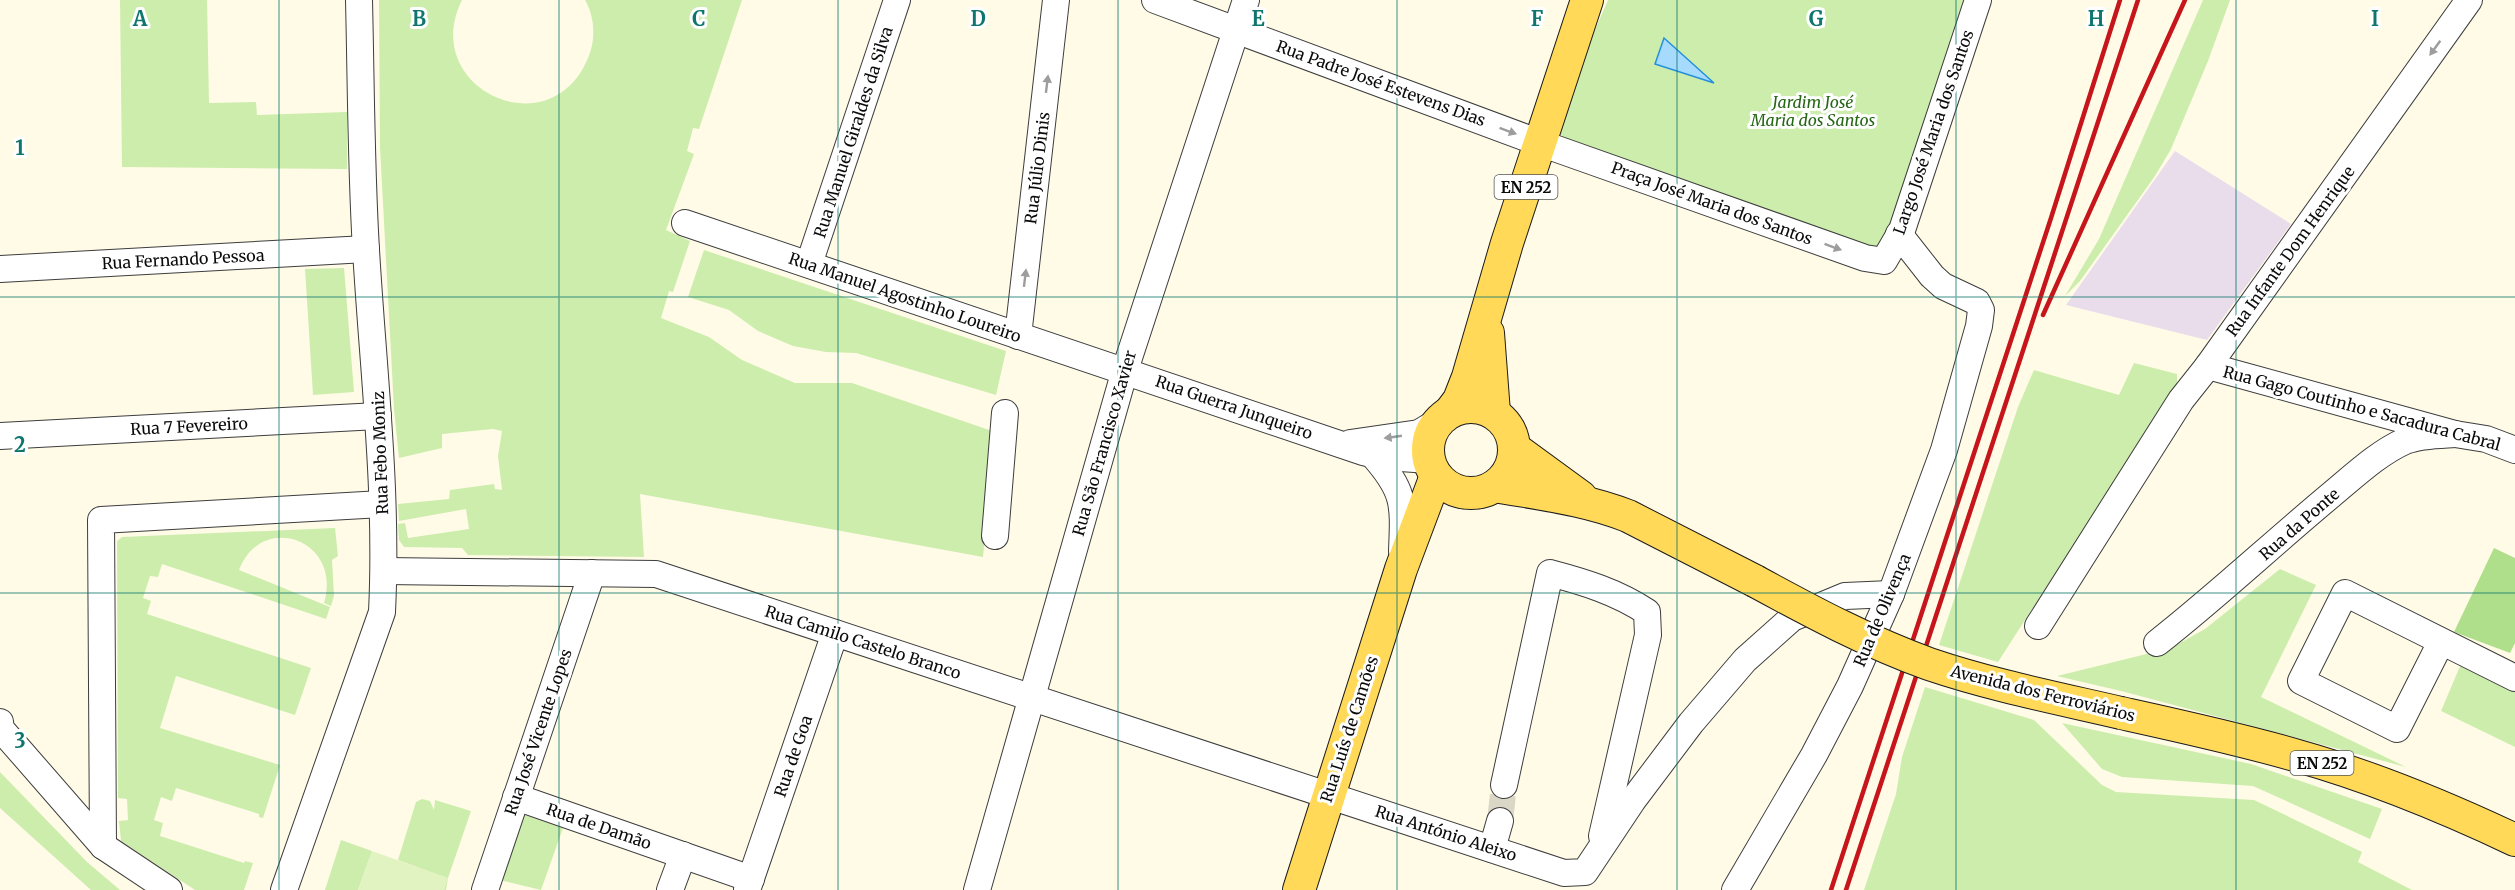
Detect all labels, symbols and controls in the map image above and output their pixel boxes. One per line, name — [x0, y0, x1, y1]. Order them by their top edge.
text: A — [132, 6, 148, 31]
text: B — [412, 6, 426, 31]
text: C — [692, 6, 706, 31]
text: D — [970, 6, 986, 31]
text: E — [1251, 6, 1265, 31]
text: F — [1531, 6, 1544, 31]
text: G — [1809, 6, 1824, 31]
text: H — [2088, 6, 2104, 31]
text: I — [2371, 6, 2379, 31]
street label: Rua Manuel Giraldes da Silva — [809, 23, 897, 240]
street label: Largo José Maria dos Santos — [1889, 27, 1978, 237]
street label: Rua Padre José Estevens Dias — [1274, 36, 1489, 130]
one-way arrow — [2429, 39, 2441, 55]
one-way arrow — [1042, 75, 1052, 94]
park label: Jardim José Maria dos Santos — [1750, 92, 1876, 130]
street label: Rua Júlio Dinis — [1020, 111, 1054, 225]
one-way arrow — [1500, 126, 1518, 136]
text: 1 — [15, 135, 25, 160]
street label: Praça José Maria dos Santos — [1609, 157, 1816, 249]
street label: Rua Infante Dom Henrique — [2221, 162, 2359, 340]
road number: EN 252 — [1494, 175, 1558, 199]
one-way arrow — [1824, 242, 1842, 252]
street label: Rua Fernando Pessoa — [101, 245, 265, 273]
street label: Rua Manuel Agostinho Loureiro — [786, 248, 1024, 346]
one-way arrow — [1020, 268, 1029, 287]
street label: Rua São Francisco Xavier — [1068, 348, 1140, 538]
street label: Rua Gago Coutinho e Sacadura Cabral — [2221, 361, 2503, 455]
street label: Rua Guerra Junqueiro — [1153, 371, 1315, 443]
street label: Rua Febo Moniz — [368, 391, 392, 515]
street label: Rua 7 Fevereiro — [130, 413, 248, 439]
text: 2 — [14, 432, 26, 457]
one-way arrow — [1384, 432, 1403, 442]
street label: Rua da Ponte — [2255, 484, 2343, 564]
street label: Rua de Olivença — [1849, 550, 1915, 670]
street label: Rua Camilo Castelo Branco — [762, 601, 964, 683]
street label: Rua José Vicente Lopes — [500, 646, 576, 818]
street label: Rua Luís de Camões — [1316, 653, 1382, 805]
street label: Avenida dos Ferroviários — [1948, 660, 2137, 726]
street label: Rua de Goa — [770, 712, 816, 800]
text: 3 — [14, 728, 26, 753]
road number: EN 252 — [2290, 751, 2354, 775]
street label: Rua de Damão — [544, 799, 654, 853]
street label: Rua António Aleixo — [1373, 801, 1519, 865]

